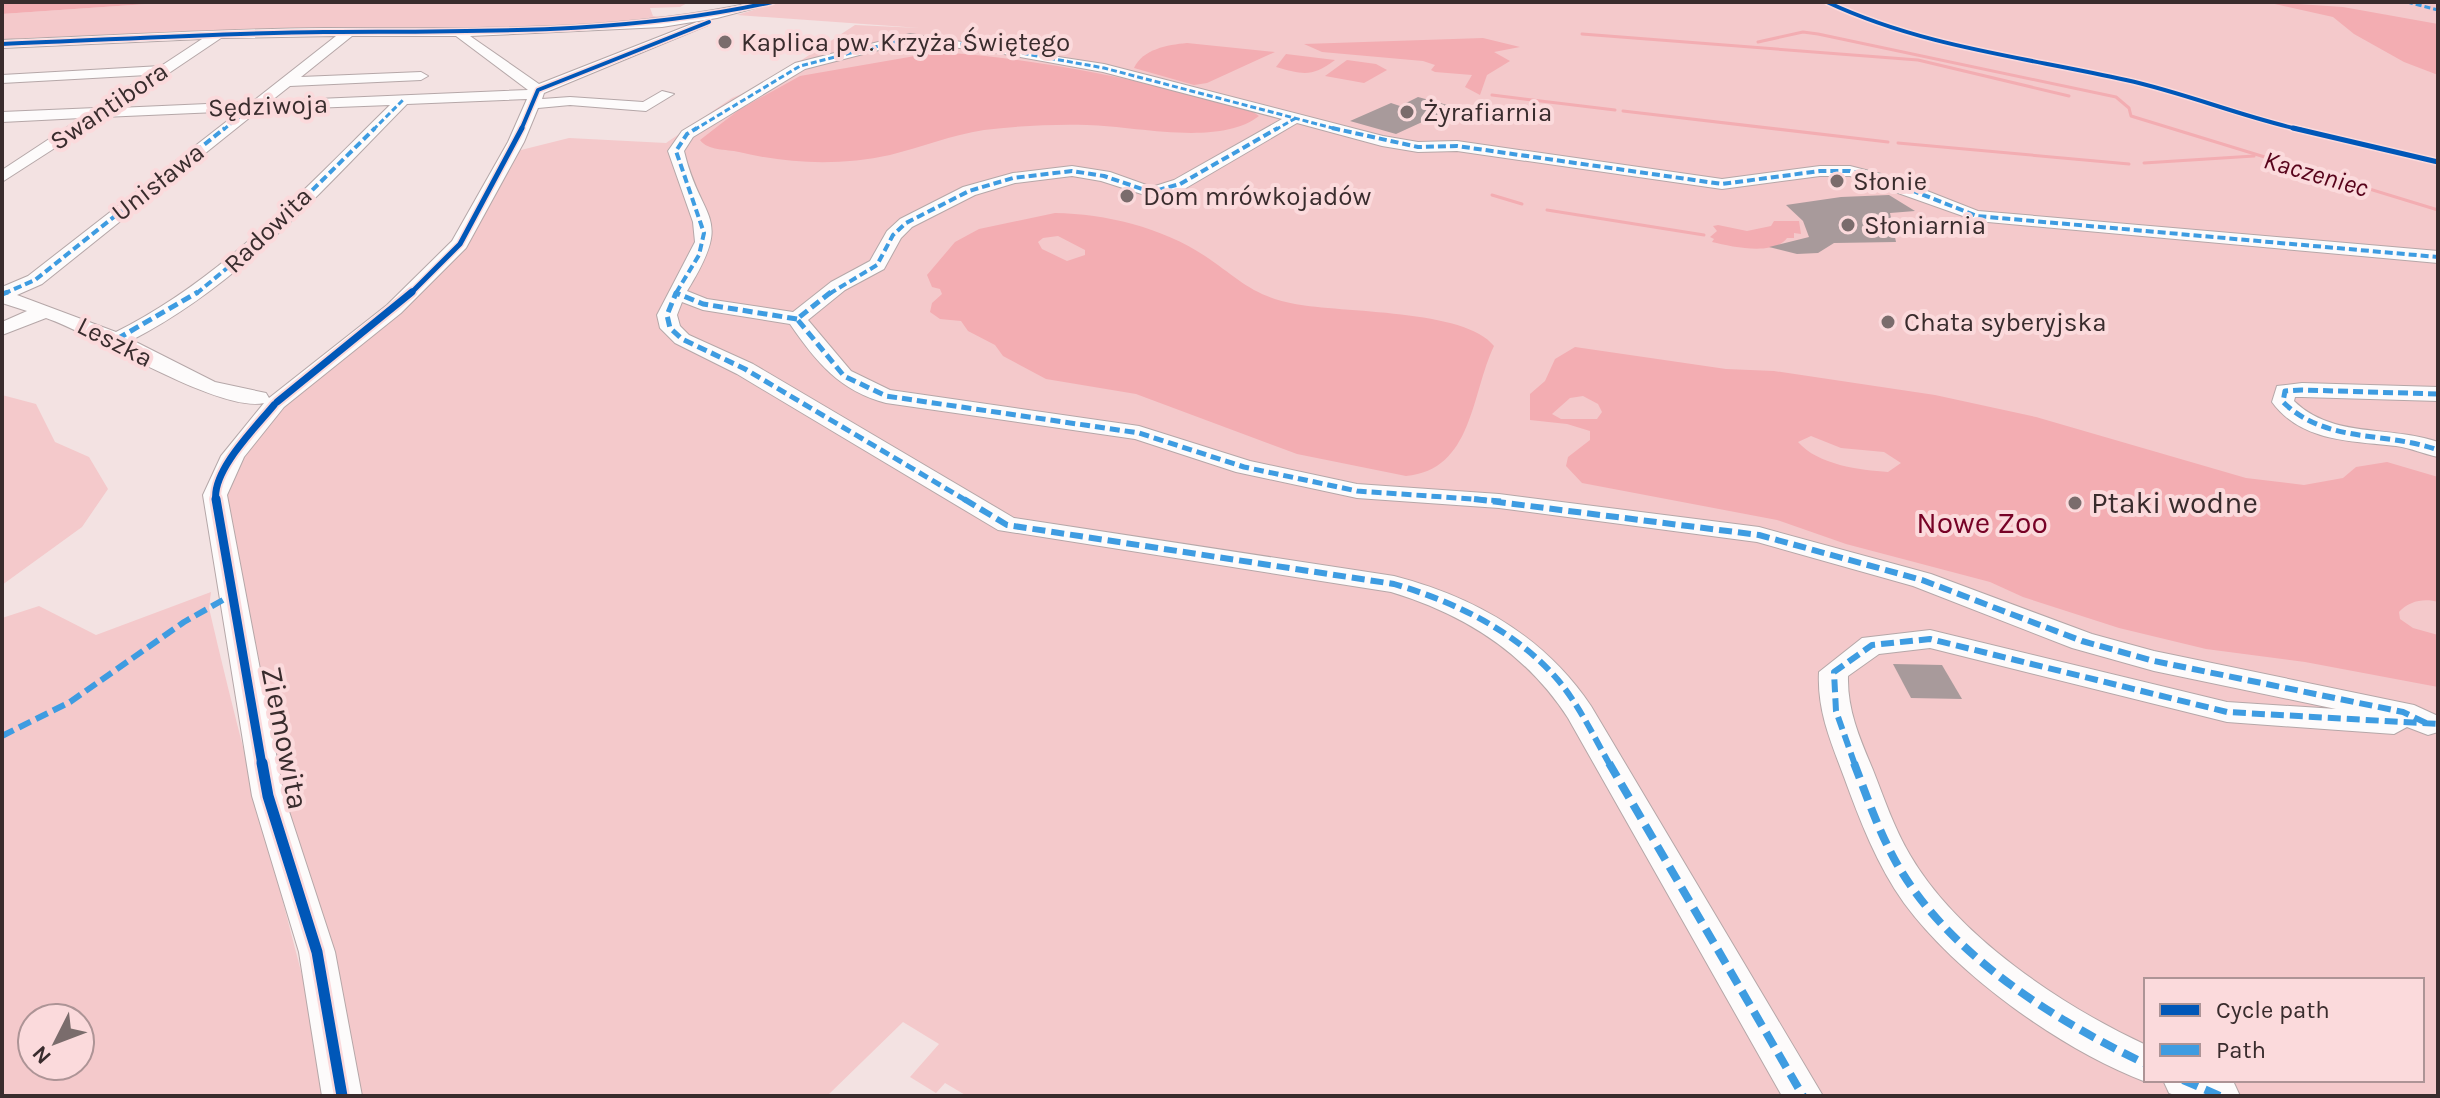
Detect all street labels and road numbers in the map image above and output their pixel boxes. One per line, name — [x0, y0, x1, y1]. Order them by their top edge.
street label: Swantibora — [44, 55, 174, 157]
street label: Sędziwoja — [207, 88, 329, 124]
street label: Unisława — [106, 136, 210, 228]
street label: Radowita — [217, 180, 319, 280]
street label: Leszka — [72, 310, 158, 374]
street label: Ziemowita — [253, 663, 317, 813]

